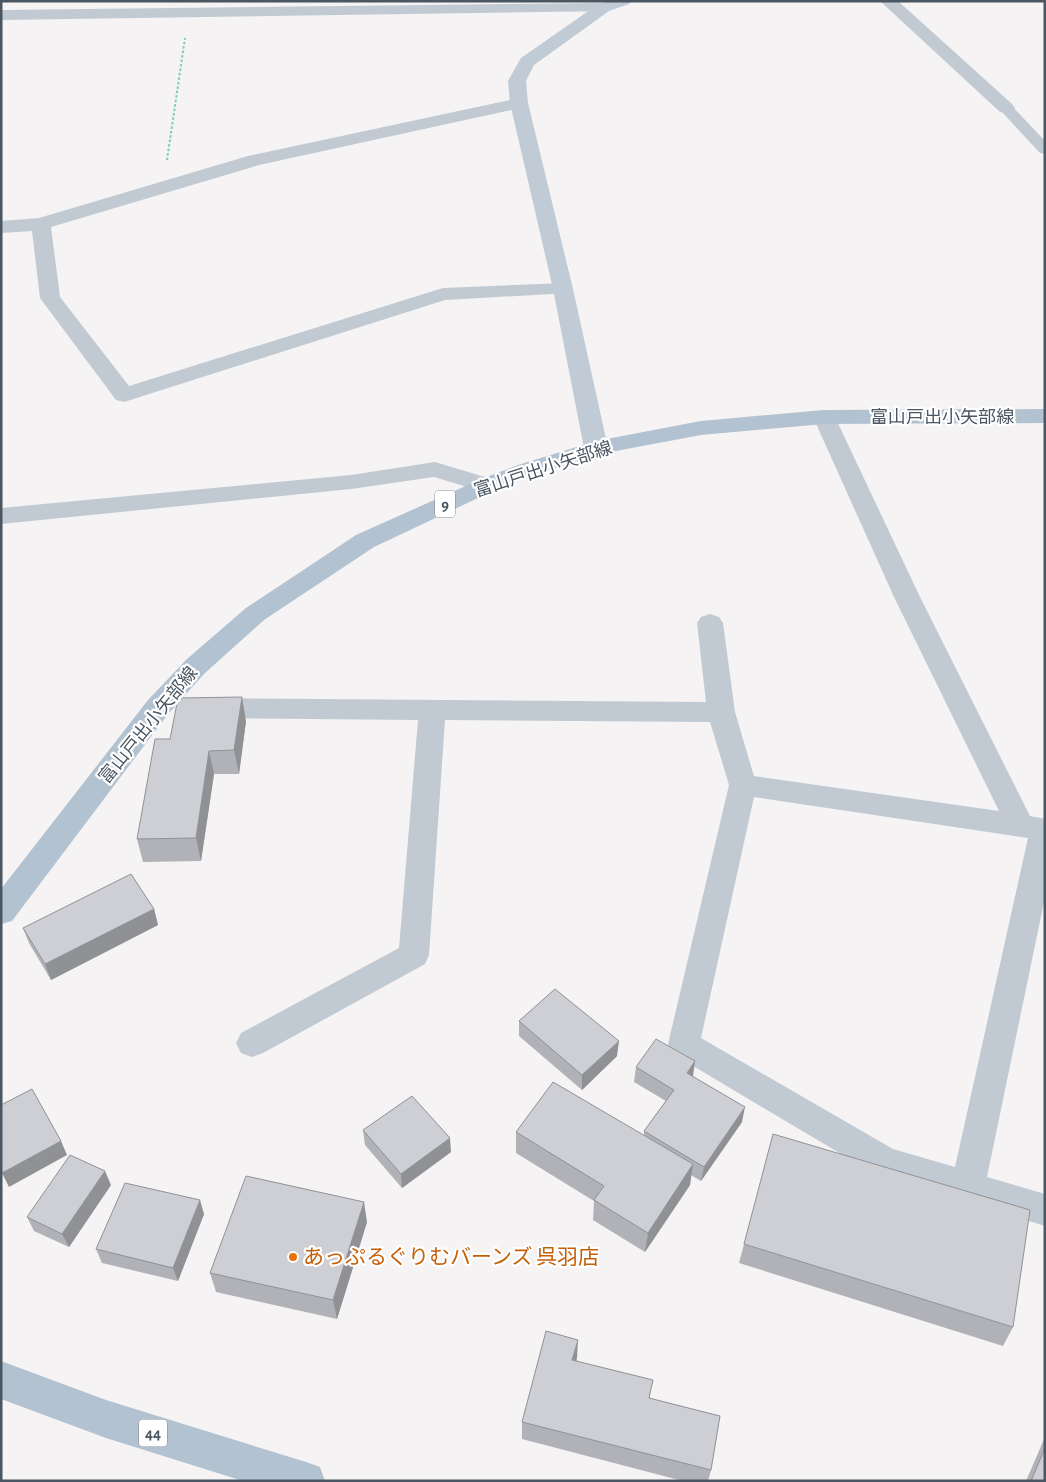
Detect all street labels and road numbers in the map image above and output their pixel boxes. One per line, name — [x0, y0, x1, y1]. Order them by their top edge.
street label: 富山戸出小矢部線 — [870, 407, 1014, 427]
street label: 富山戸出小矢部線 — [471, 437, 615, 501]
road number: 9 — [435, 490, 455, 518]
street label: 富山戸出小矢部線 — [95, 663, 201, 787]
road number: 44 — [139, 1420, 167, 1446]

